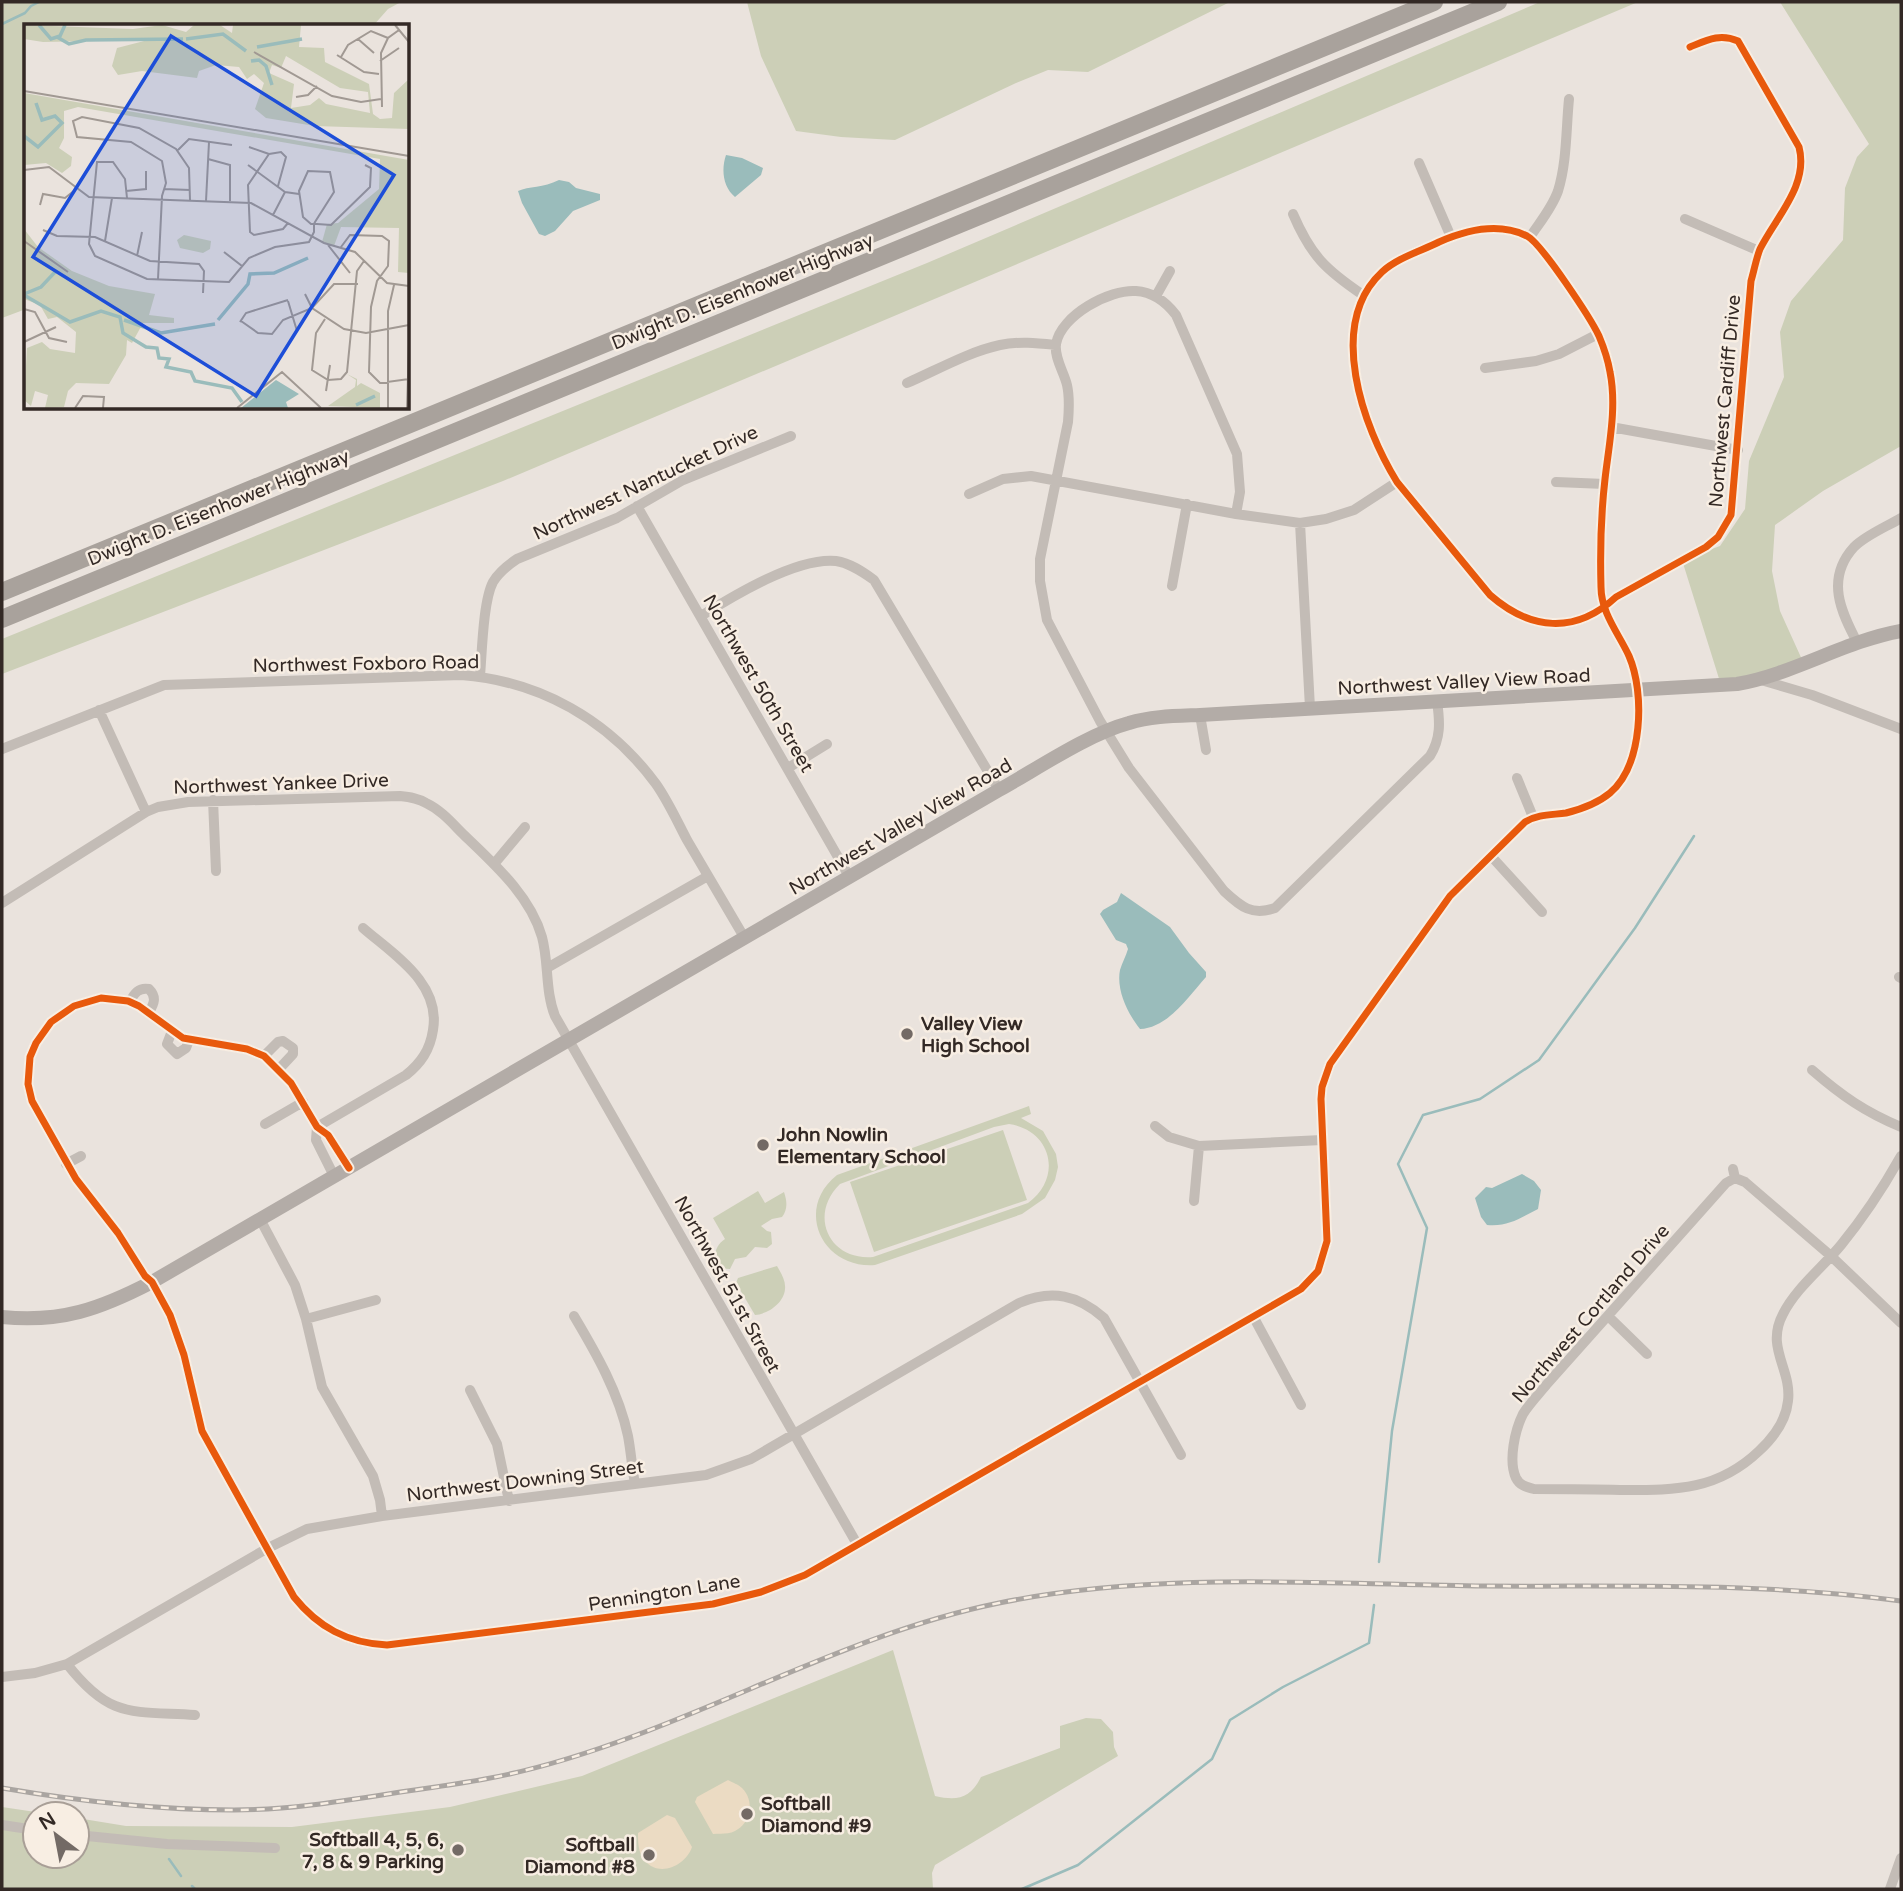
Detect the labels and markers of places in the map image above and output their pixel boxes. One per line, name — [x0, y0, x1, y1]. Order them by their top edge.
place label: Valley View High School — [921, 1013, 1030, 1058]
marker: Valley View High School — [899, 1026, 915, 1042]
place label: John Nowlin Elementary School — [776, 1124, 946, 1169]
marker: John Nowlin Elementary School — [755, 1137, 771, 1153]
place label: Softball Diamond #9 — [761, 1793, 872, 1837]
marker: Softball Diamond #9 — [739, 1806, 755, 1822]
place label: Softball 4, 5, 6, 7, 8 & 9 Parking — [302, 1829, 444, 1874]
place label: Softball Diamond #8 — [524, 1834, 635, 1878]
marker: Softball 4, 5, 6, 7, 8 & 9 Parking — [450, 1842, 466, 1858]
marker: Softball Diamond #8 — [641, 1847, 657, 1863]

